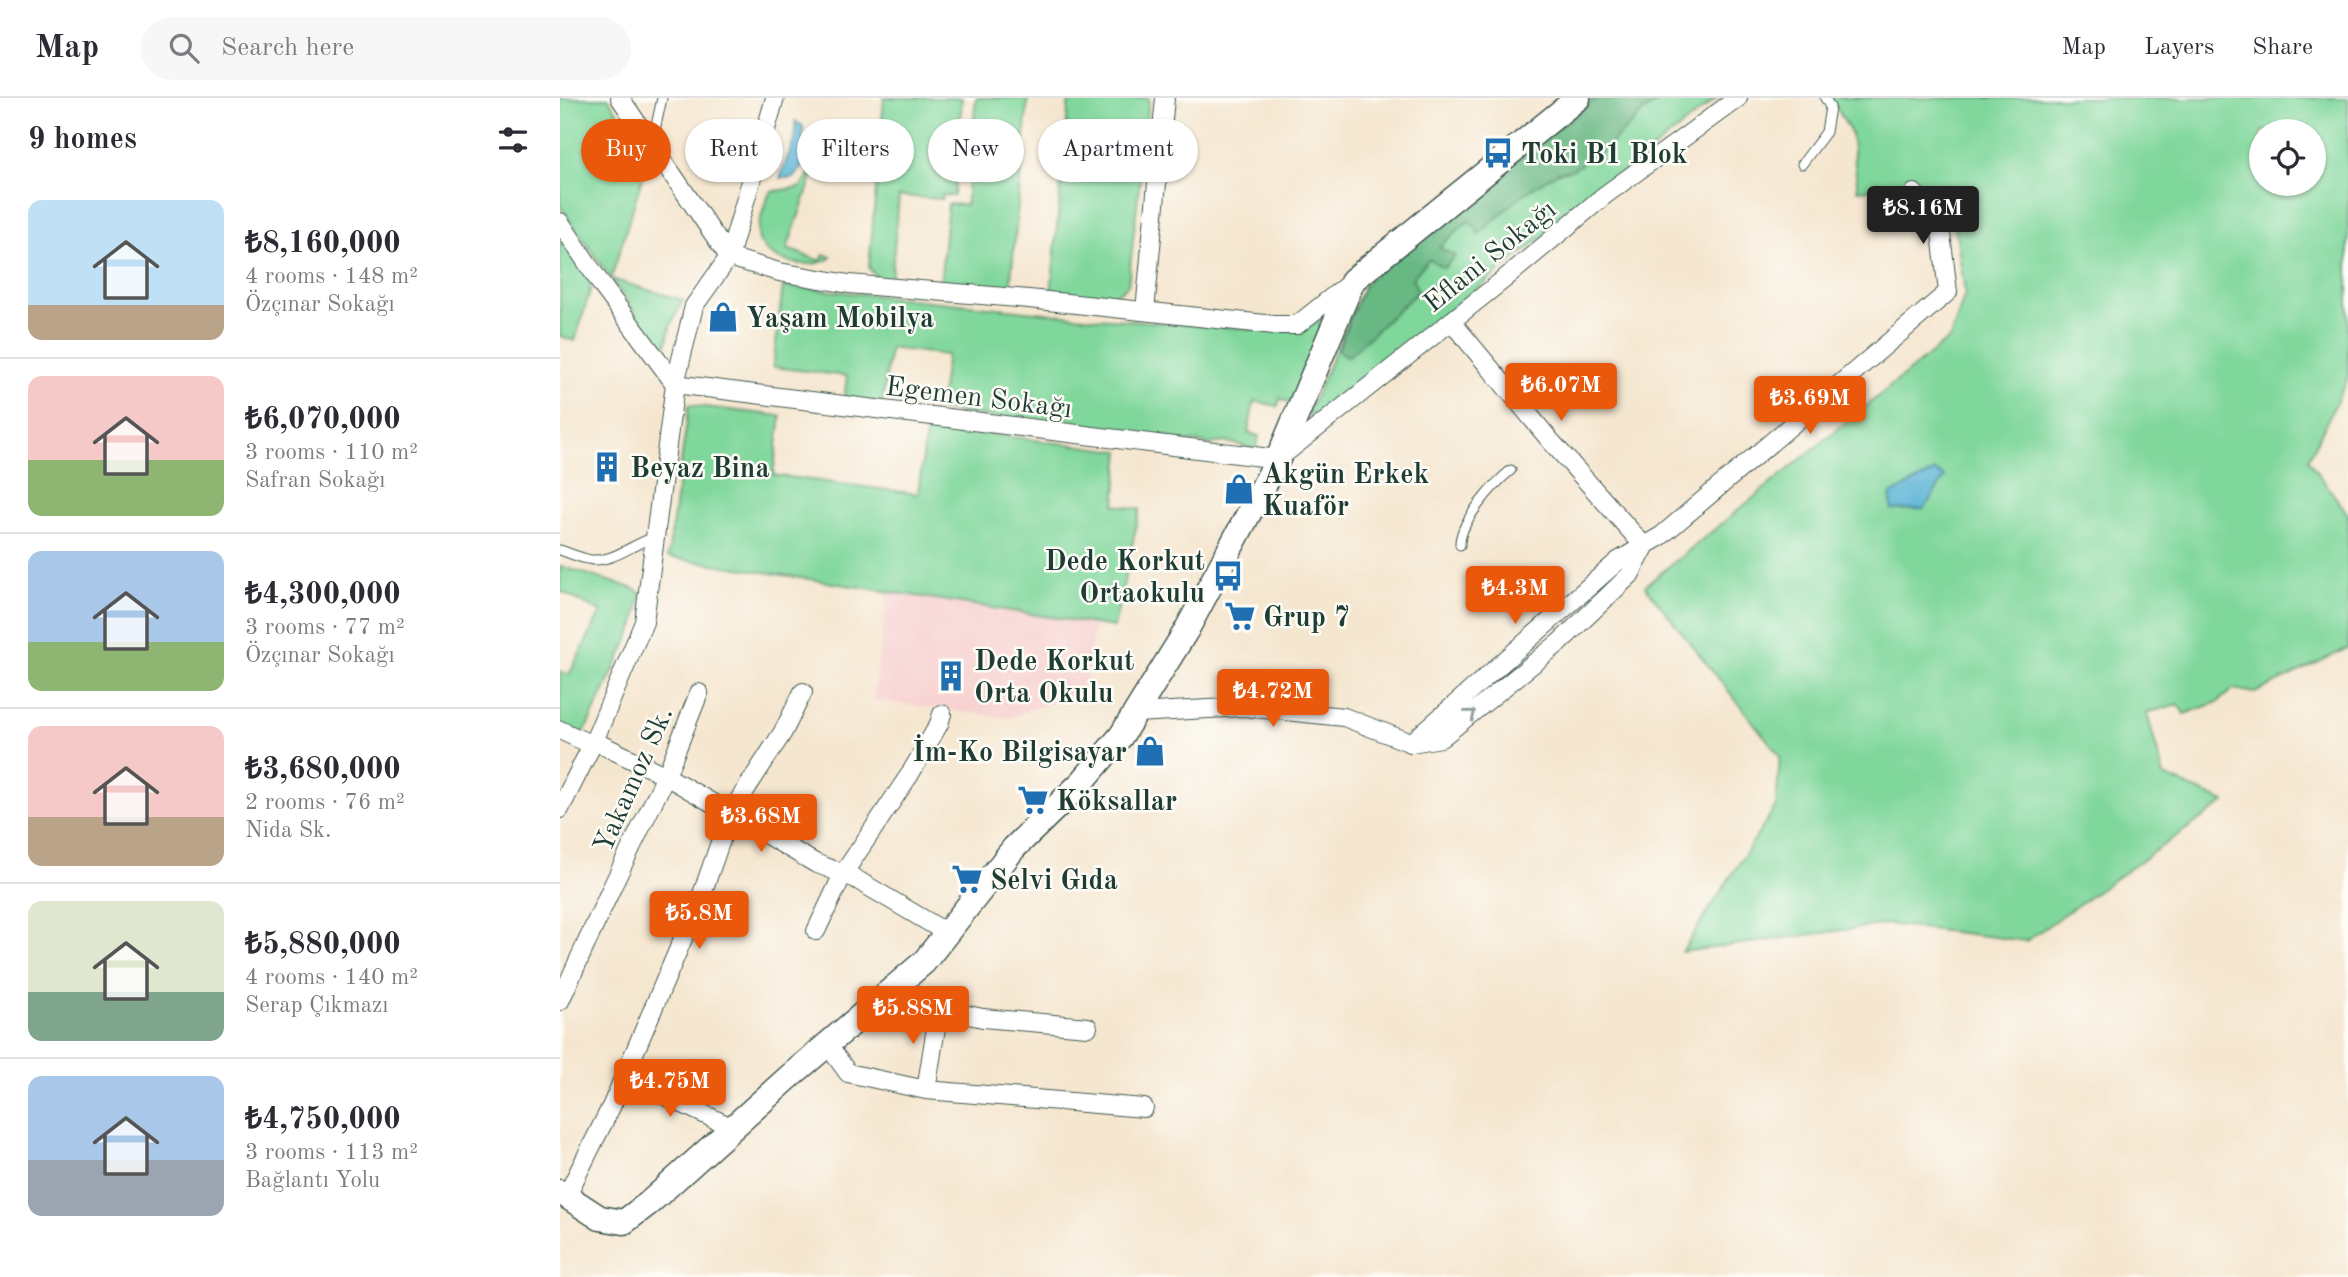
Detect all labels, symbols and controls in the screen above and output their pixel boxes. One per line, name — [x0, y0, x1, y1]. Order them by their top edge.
search box — [141, 17, 631, 80]
icon: search — [165, 29, 203, 67]
text: Map — [35, 32, 99, 65]
text: Search here — [221, 35, 354, 61]
text: Map — [2062, 36, 2106, 60]
text: Layers — [2144, 36, 2214, 60]
text: Share — [2252, 36, 2313, 60]
chip: Buy — [581, 119, 671, 182]
chip: Rent — [685, 119, 783, 182]
chip: Filters — [797, 119, 914, 182]
chip: New — [928, 119, 1024, 182]
chip: Apartment — [1038, 119, 1198, 182]
map controls — [2249, 119, 2326, 196]
button: locate — [2249, 119, 2326, 196]
icon: filters — [494, 121, 532, 159]
text: 9 homes — [28, 125, 137, 155]
bus stop icon: Toki B1 Blok — [1481, 136, 1515, 170]
place label: Toki B1 Blok — [1521, 142, 1688, 170]
pin: ₺8.16M — [1866, 186, 1980, 246]
street label: Eflani Sokağı — [1420, 196, 1562, 319]
text: ₺8.16M — [1883, 197, 1963, 220]
icon: home — [84, 228, 168, 312]
text: ₺8,160,000 — [245, 229, 401, 259]
text: 4 rooms · 148 m² — [245, 265, 418, 288]
text: Özçınar Sokağı — [245, 293, 395, 316]
shop icon: Yaşam Mobilya — [706, 300, 740, 334]
place label: Yaşam Mobilya — [746, 306, 934, 334]
pin: ₺6.07M — [1504, 364, 1618, 423]
street label: Egemen Sokağı — [884, 374, 1074, 424]
text: ₺6.07M — [1521, 374, 1601, 397]
pin: ₺3.69M — [1753, 376, 1867, 436]
text: ₺3.69M — [1770, 387, 1850, 410]
icon: home — [84, 404, 168, 488]
text: ₺6,070,000 — [245, 405, 401, 435]
text: 3 rooms · 110 m² — [245, 441, 418, 464]
building icon: Beyaz Bina — [590, 450, 624, 484]
place label: Beyaz Bina — [630, 456, 770, 484]
place label: Akgün Erkek Kuaför — [1262, 462, 1429, 522]
text: Safran Sokağı — [245, 469, 385, 492]
shop icon: Akgün Erkek Kuaför — [1222, 472, 1256, 506]
place label: Dede Korkut Ortaokulu — [1045, 549, 1205, 609]
bus stop icon: Dede Korkut Ortaokulu — [1211, 559, 1245, 593]
pin: ₺4.3M — [1466, 566, 1564, 626]
text: ₺4.3M — [1482, 577, 1548, 600]
icon: home — [84, 579, 168, 663]
text: ₺4,300,000 — [245, 580, 401, 610]
supermarket icon: Grup 7 — [1223, 599, 1257, 633]
place label: Grup 7 — [1263, 605, 1350, 633]
text: 3 rooms · 77 m² — [245, 616, 405, 639]
text: Özçınar Sokağı — [245, 644, 395, 667]
place label: Dede Korkut Orta Okulu — [974, 649, 1134, 709]
building icon: Dede Korkut Orta Okulu — [934, 659, 968, 693]
pin: ₺4.72M — [1216, 670, 1330, 729]
text: ₺4.72M — [1233, 680, 1313, 703]
street label: Yakamoz Sk. — [590, 703, 679, 858]
one-way arrow — [1462, 710, 1475, 722]
place label: İm-Ko Bilgisayar — [912, 734, 1127, 768]
shop icon: İm-Ko Bilgisayar — [1133, 734, 1167, 768]
icon: home — [84, 754, 168, 838]
text: ₺3,680,000 — [245, 755, 401, 785]
supermarket icon: Köksallar — [1016, 783, 1050, 817]
place label: Köksallar — [1056, 789, 1177, 817]
text: 2 rooms · 76 m² — [245, 791, 405, 814]
pin: ₺3.68M — [704, 794, 818, 854]
text: ₺3.68M — [721, 805, 801, 828]
text: Nida Sk. — [245, 819, 331, 842]
supermarket icon: Selvi Gıda — [950, 862, 984, 896]
place label: Selvi Gıda — [990, 868, 1118, 896]
pin: ₺5.8M — [650, 892, 748, 951]
text: ₺5.8M — [666, 902, 732, 925]
icon: home — [84, 929, 168, 1013]
text: ₺5,880,000 — [245, 930, 401, 960]
text: 4 rooms · 140 m² — [245, 966, 418, 989]
pin: ₺5.88M — [856, 986, 970, 1046]
text: Serap Çıkmazı — [245, 994, 389, 1017]
text: ₺5.88M — [873, 997, 953, 1020]
pin: ₺4.75M — [613, 1060, 727, 1119]
text: ₺4.75M — [630, 1070, 710, 1093]
icon: home — [84, 1104, 168, 1188]
text: ₺4,750,000 — [245, 1105, 401, 1135]
text: 3 rooms · 113 m² — [245, 1141, 418, 1164]
text: Bağlantı Yolu — [245, 1169, 380, 1192]

